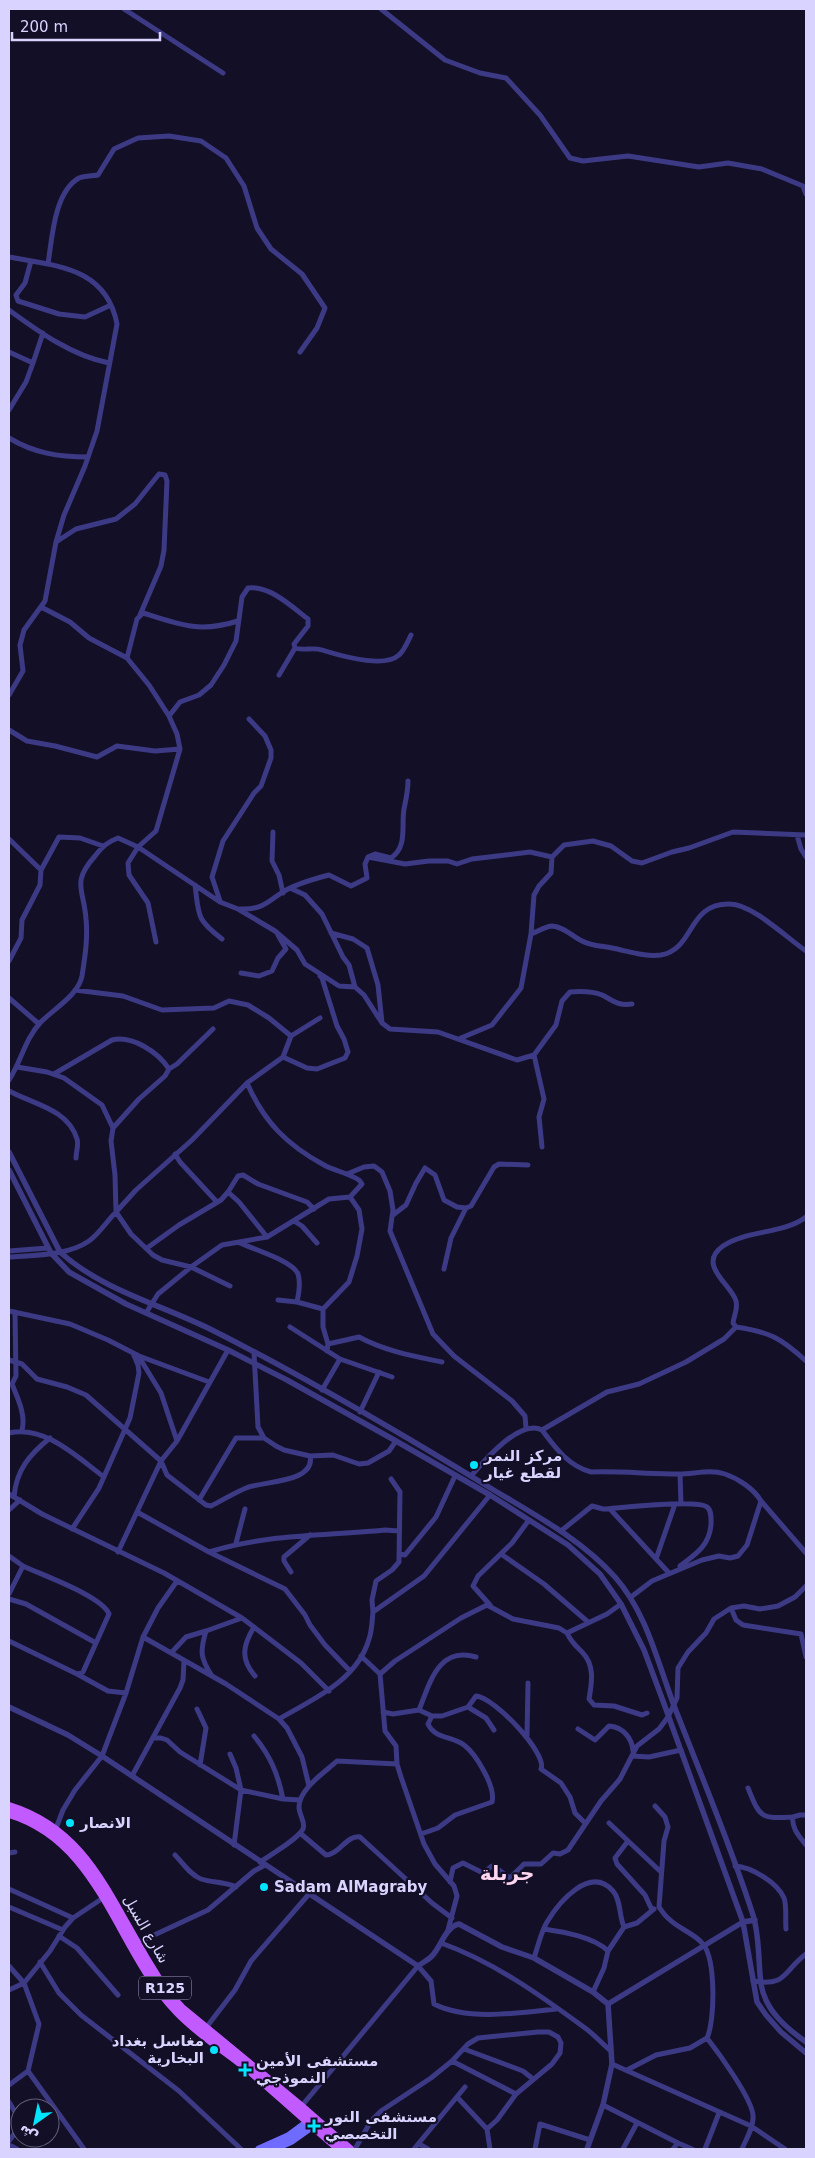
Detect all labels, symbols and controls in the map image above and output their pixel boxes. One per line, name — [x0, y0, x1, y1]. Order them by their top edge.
scale bar — [12, 10, 160, 42]
text: 200 m — [20, 18, 68, 36]
place label: مركز النمر لقطع غيار — [483, 1447, 562, 1482]
marker: مركز النمر لقطع غيار — [468, 1459, 480, 1471]
place label: الانصار — [79, 1814, 131, 1832]
marker: الانصار — [64, 1817, 76, 1829]
district label: جربلة — [480, 1861, 534, 1885]
place label: Sadam AlMagraby — [274, 1878, 427, 1896]
marker: Sadam AlMagraby — [258, 1881, 270, 1893]
street label: شارع السبل — [119, 1892, 173, 1966]
road number: R125 — [139, 1976, 191, 2000]
place label: مغاسل بغداد البخارية — [112, 2032, 204, 2067]
marker: مغاسل بغداد البخارية — [208, 2044, 220, 2056]
place label: مستشفى الأمين النموذجي — [256, 2052, 378, 2087]
marker: مستشفى الأمين النموذجي — [238, 2063, 252, 2077]
north arrow — [10, 2098, 60, 2148]
place label: مستشفى النور التخصصي — [324, 2108, 437, 2143]
marker: مستشفى النور التخصصي — [307, 2119, 321, 2133]
text: ش — [15, 2122, 40, 2146]

